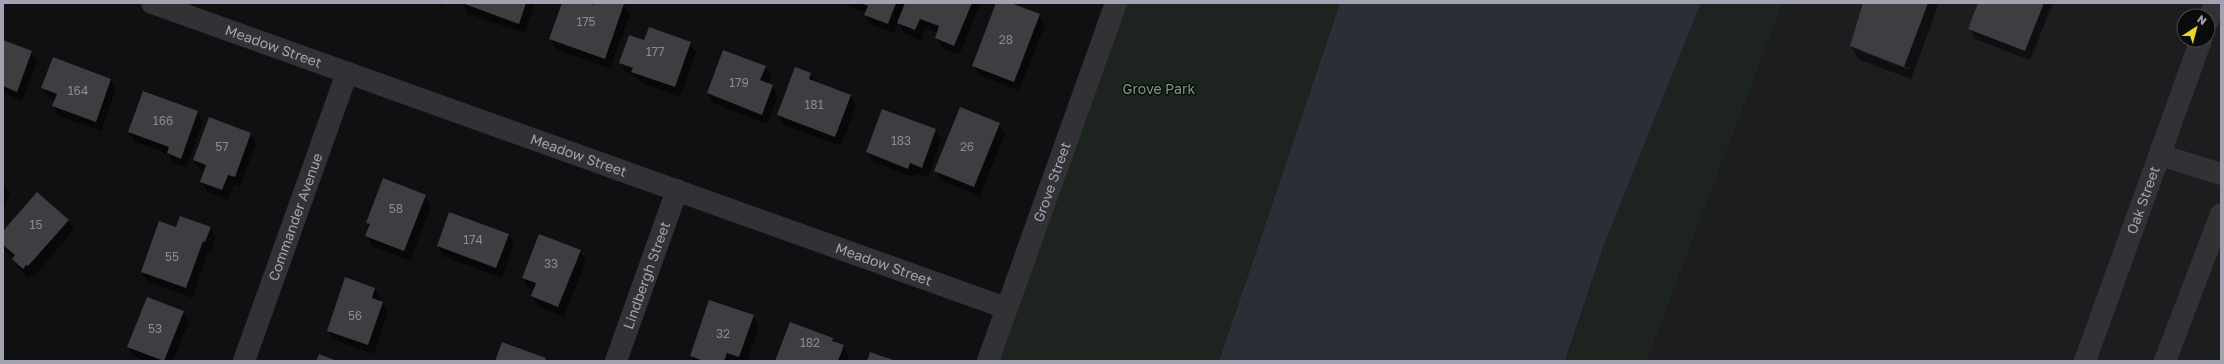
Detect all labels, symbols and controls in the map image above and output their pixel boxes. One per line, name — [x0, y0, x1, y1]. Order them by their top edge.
north arrow — [2176, 8, 2216, 48]
text: N — [2195, 12, 2209, 27]
house number: 175 — [576, 14, 596, 29]
street label: Meadow Street — [223, 21, 324, 71]
house number: 28 — [999, 32, 1013, 47]
house number: 177 — [646, 44, 664, 59]
house number: 179 — [729, 75, 749, 90]
park label: Grove Park — [1123, 80, 1195, 97]
house number: 164 — [68, 83, 88, 98]
house number: 181 — [805, 97, 824, 112]
house number: 166 — [153, 113, 173, 128]
street label: Meadow Street — [528, 130, 629, 180]
house number: 183 — [891, 133, 911, 148]
house number: 57 — [215, 139, 229, 154]
house number: 26 — [960, 139, 974, 154]
street label: Grove Street — [1029, 140, 1074, 224]
street label: Commander Avenue — [264, 151, 326, 283]
street label: Oak Street — [2123, 164, 2163, 236]
house number: 58 — [389, 201, 403, 216]
house number: 15 — [30, 217, 42, 232]
street label: Lindbergh Street — [619, 219, 673, 331]
house number: 174 — [463, 232, 483, 247]
street label: Meadow Street — [833, 239, 934, 289]
house number: 55 — [165, 249, 179, 264]
house number: 33 — [544, 256, 558, 271]
house number: 56 — [348, 308, 362, 323]
house number: 53 — [148, 321, 162, 336]
house number: 32 — [716, 326, 730, 341]
house number: 182 — [800, 335, 820, 350]

